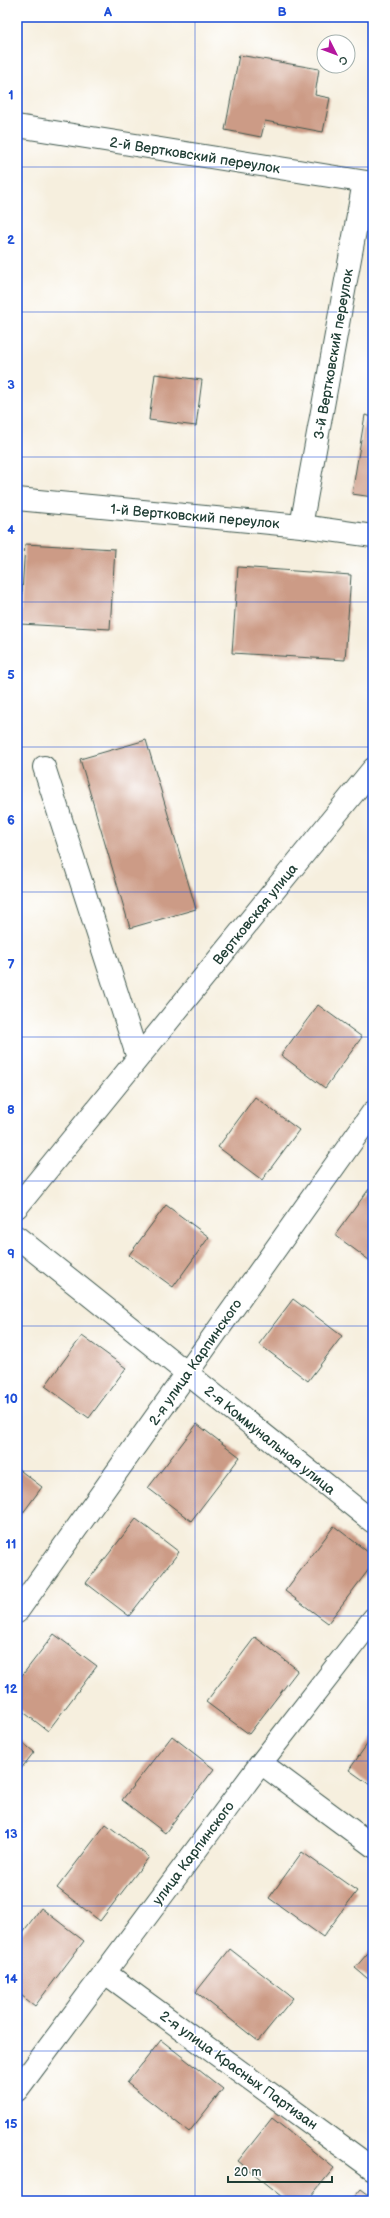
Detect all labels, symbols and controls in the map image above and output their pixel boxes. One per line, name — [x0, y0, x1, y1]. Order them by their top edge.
text: A — [103, 4, 112, 20]
text: B — [277, 4, 287, 20]
north arrow — [316, 34, 356, 74]
text: С — [335, 53, 350, 68]
text: 1 — [8, 87, 14, 103]
street label: 2-й Вертковский переулок — [108, 134, 282, 177]
text: 2 — [7, 232, 15, 248]
street label: 3-й Вертковский переулок — [310, 267, 357, 441]
text: 3 — [7, 377, 15, 393]
street label: 1-й Вертковский переулок — [110, 501, 281, 532]
text: 4 — [7, 522, 15, 538]
text: 5 — [7, 667, 15, 683]
text: 6 — [7, 812, 15, 828]
street label: Вертковская улица — [209, 860, 302, 968]
text: 7 — [7, 957, 15, 973]
text: 8 — [7, 1102, 15, 1118]
text: 9 — [7, 1246, 15, 1262]
street label: 2-я улица Карпинского — [145, 1296, 245, 1429]
street label: 2-я Коммунальная улица — [201, 1382, 339, 1499]
text: 10 — [4, 1391, 18, 1407]
text: 11 — [6, 1536, 16, 1552]
text: 12 — [4, 1681, 18, 1697]
street label: улица Карпинского — [149, 1798, 238, 1908]
text: 13 — [4, 1826, 18, 1842]
text: 14 — [4, 1971, 18, 1987]
street label: 2-я улица Красных Партизан — [156, 2007, 321, 2133]
text: 15 — [5, 2116, 18, 2132]
scale bar — [228, 2158, 332, 2184]
text: 20 m — [234, 2165, 261, 2180]

